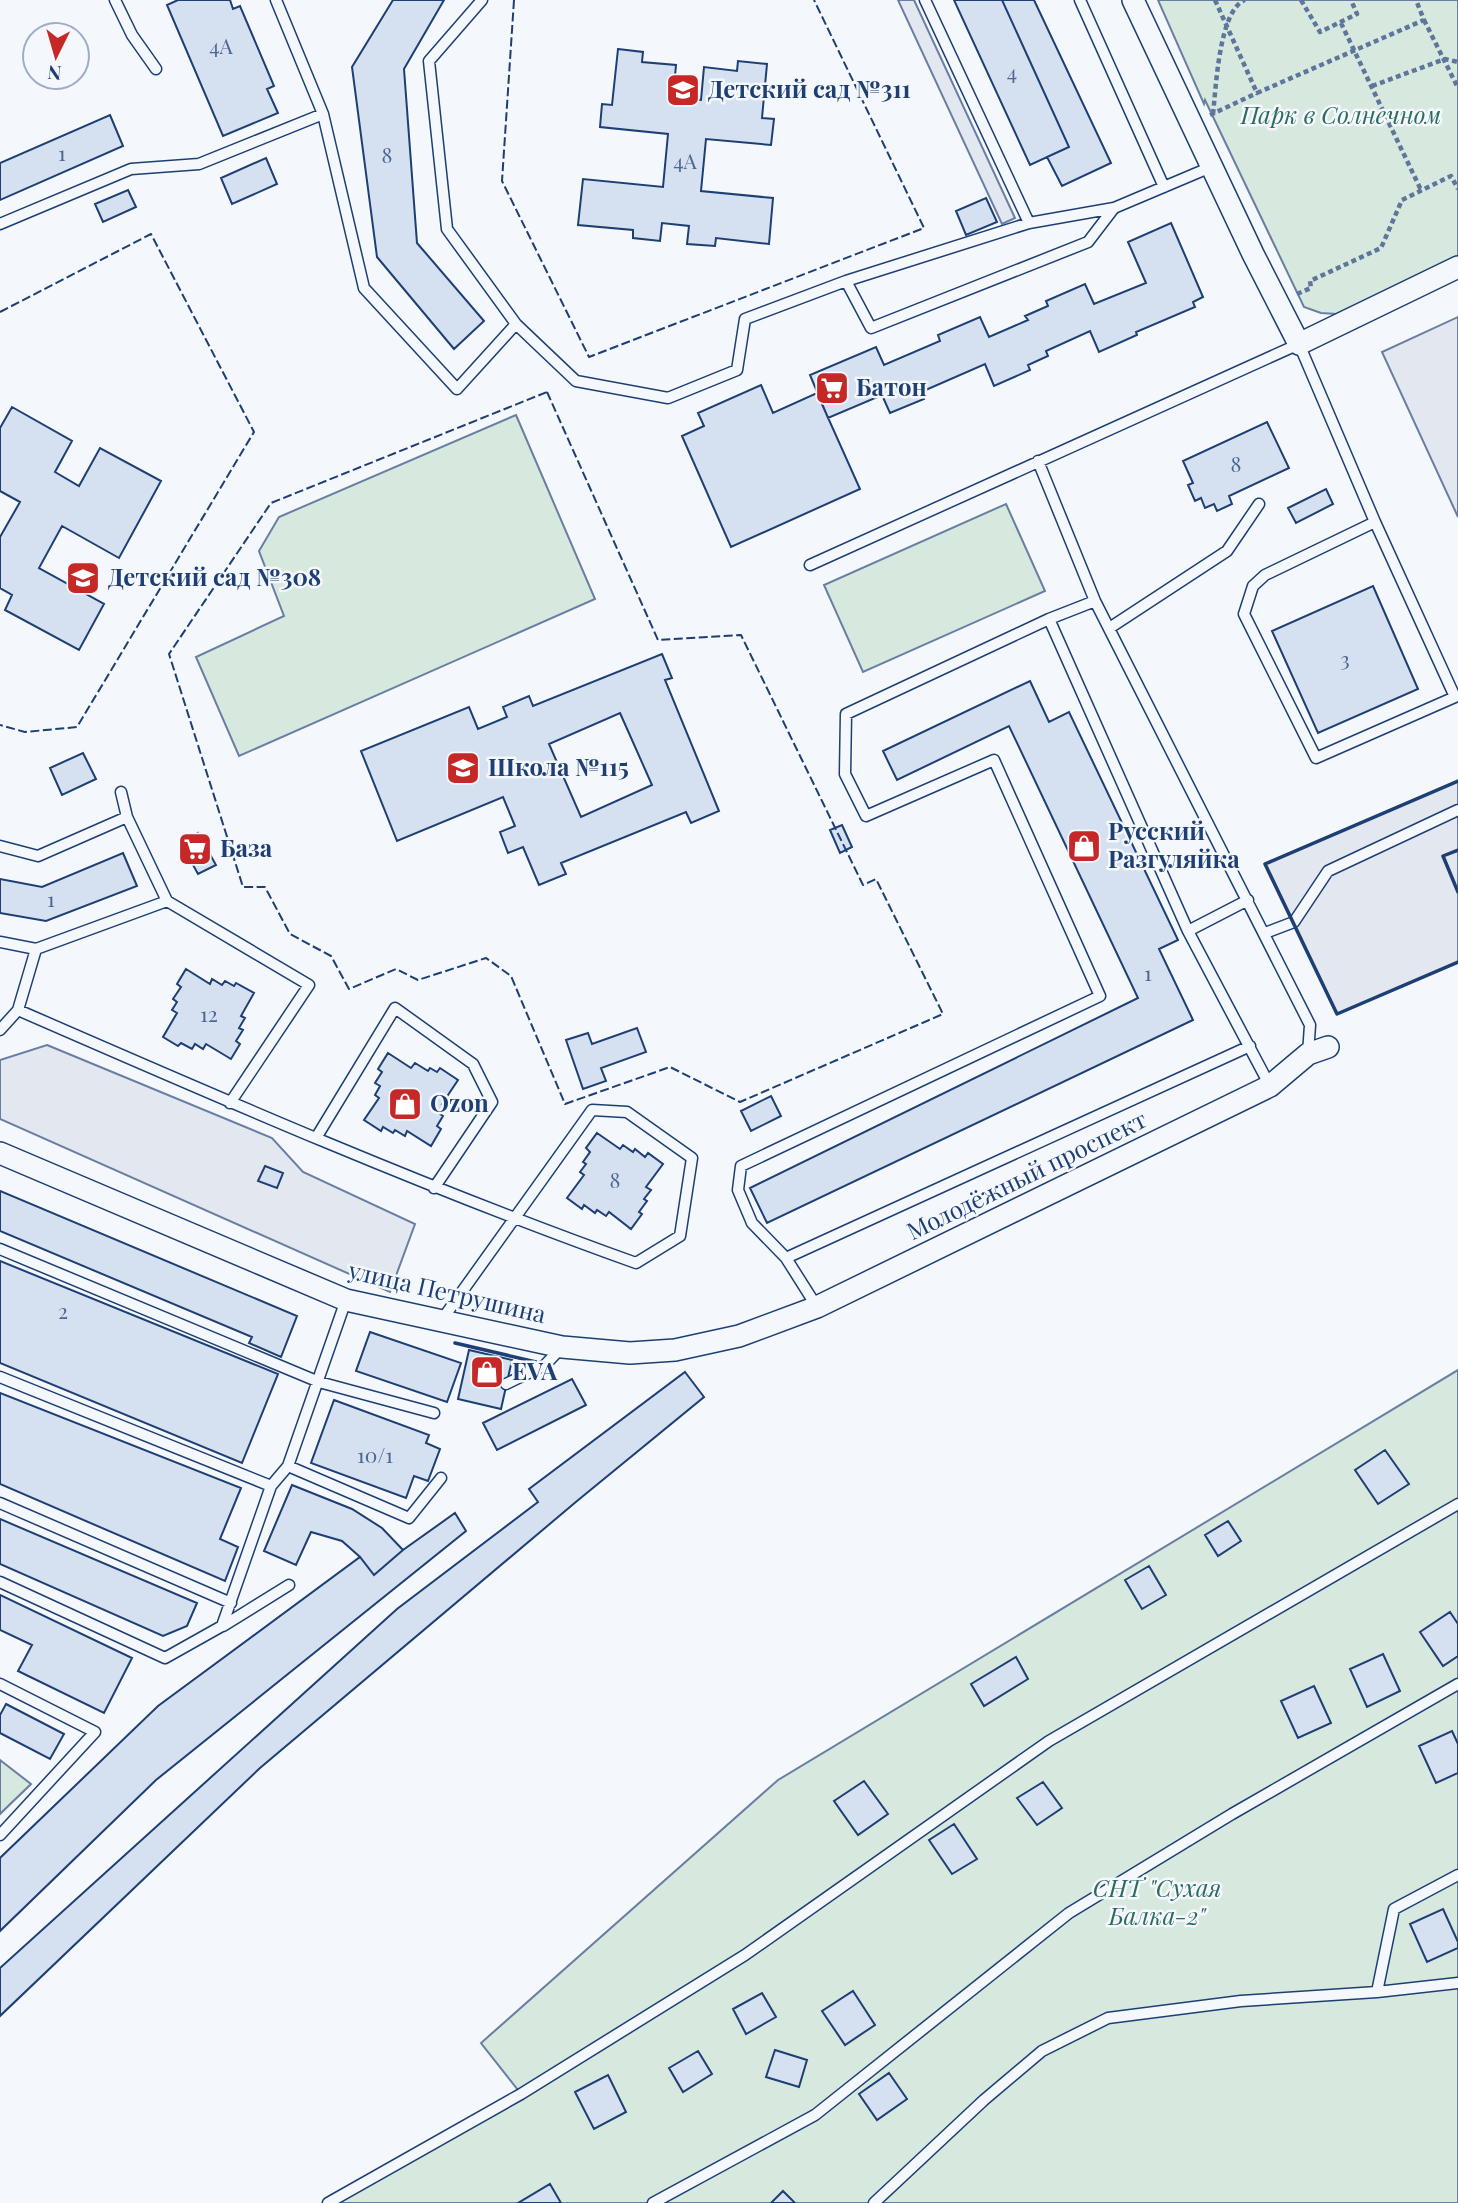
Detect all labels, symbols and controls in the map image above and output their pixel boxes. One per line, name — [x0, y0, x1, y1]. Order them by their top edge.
north arrow — [21, 21, 91, 91]
house number: 4А — [209, 31, 234, 59]
house number: 4 — [1007, 57, 1017, 85]
text: N — [46, 60, 62, 87]
school or university icon: Детский сад №311 — [664, 71, 702, 109]
place label: Детский сад №311 — [708, 72, 911, 104]
park label: Парк в Солнечном — [1240, 98, 1441, 130]
house number: 1 — [58, 138, 66, 166]
house number: 8 — [382, 140, 392, 168]
house number: 4А — [673, 146, 698, 174]
supermarket icon: Батон — [813, 369, 851, 407]
place label: Батон — [856, 370, 927, 402]
house number: 8 — [1231, 449, 1241, 477]
school or university icon: Детский сад №308 — [64, 559, 102, 597]
place label: Детский сад №308 — [108, 560, 321, 592]
house number: 3 — [1340, 644, 1350, 672]
school or university icon: Школа №115 — [444, 749, 482, 787]
place label: Школа №115 — [488, 750, 629, 782]
place label: Русский Разгуляйка — [1108, 814, 1240, 874]
shop icon: Русский Разгуляйка — [1065, 827, 1103, 865]
supermarket icon: База — [176, 830, 214, 868]
place label: База — [220, 831, 273, 863]
house number: 1 — [47, 884, 55, 912]
house number: 1 — [1144, 958, 1152, 986]
house number: 12 — [200, 999, 218, 1027]
shop icon: Ozon — [386, 1085, 424, 1123]
place label: Ozon — [430, 1086, 489, 1118]
street label: Молодёжный проспект — [901, 1102, 1151, 1246]
house number: 8 — [610, 1165, 620, 1193]
street label: улица Петрушина — [345, 1253, 549, 1329]
house number: 2 — [58, 1296, 68, 1324]
shop icon: EVA — [468, 1353, 506, 1391]
place label: EVA — [512, 1354, 558, 1386]
house number: 10/1 — [357, 1440, 393, 1468]
park label: СНТ "Сухая Балка-2" — [1093, 1871, 1221, 1931]

